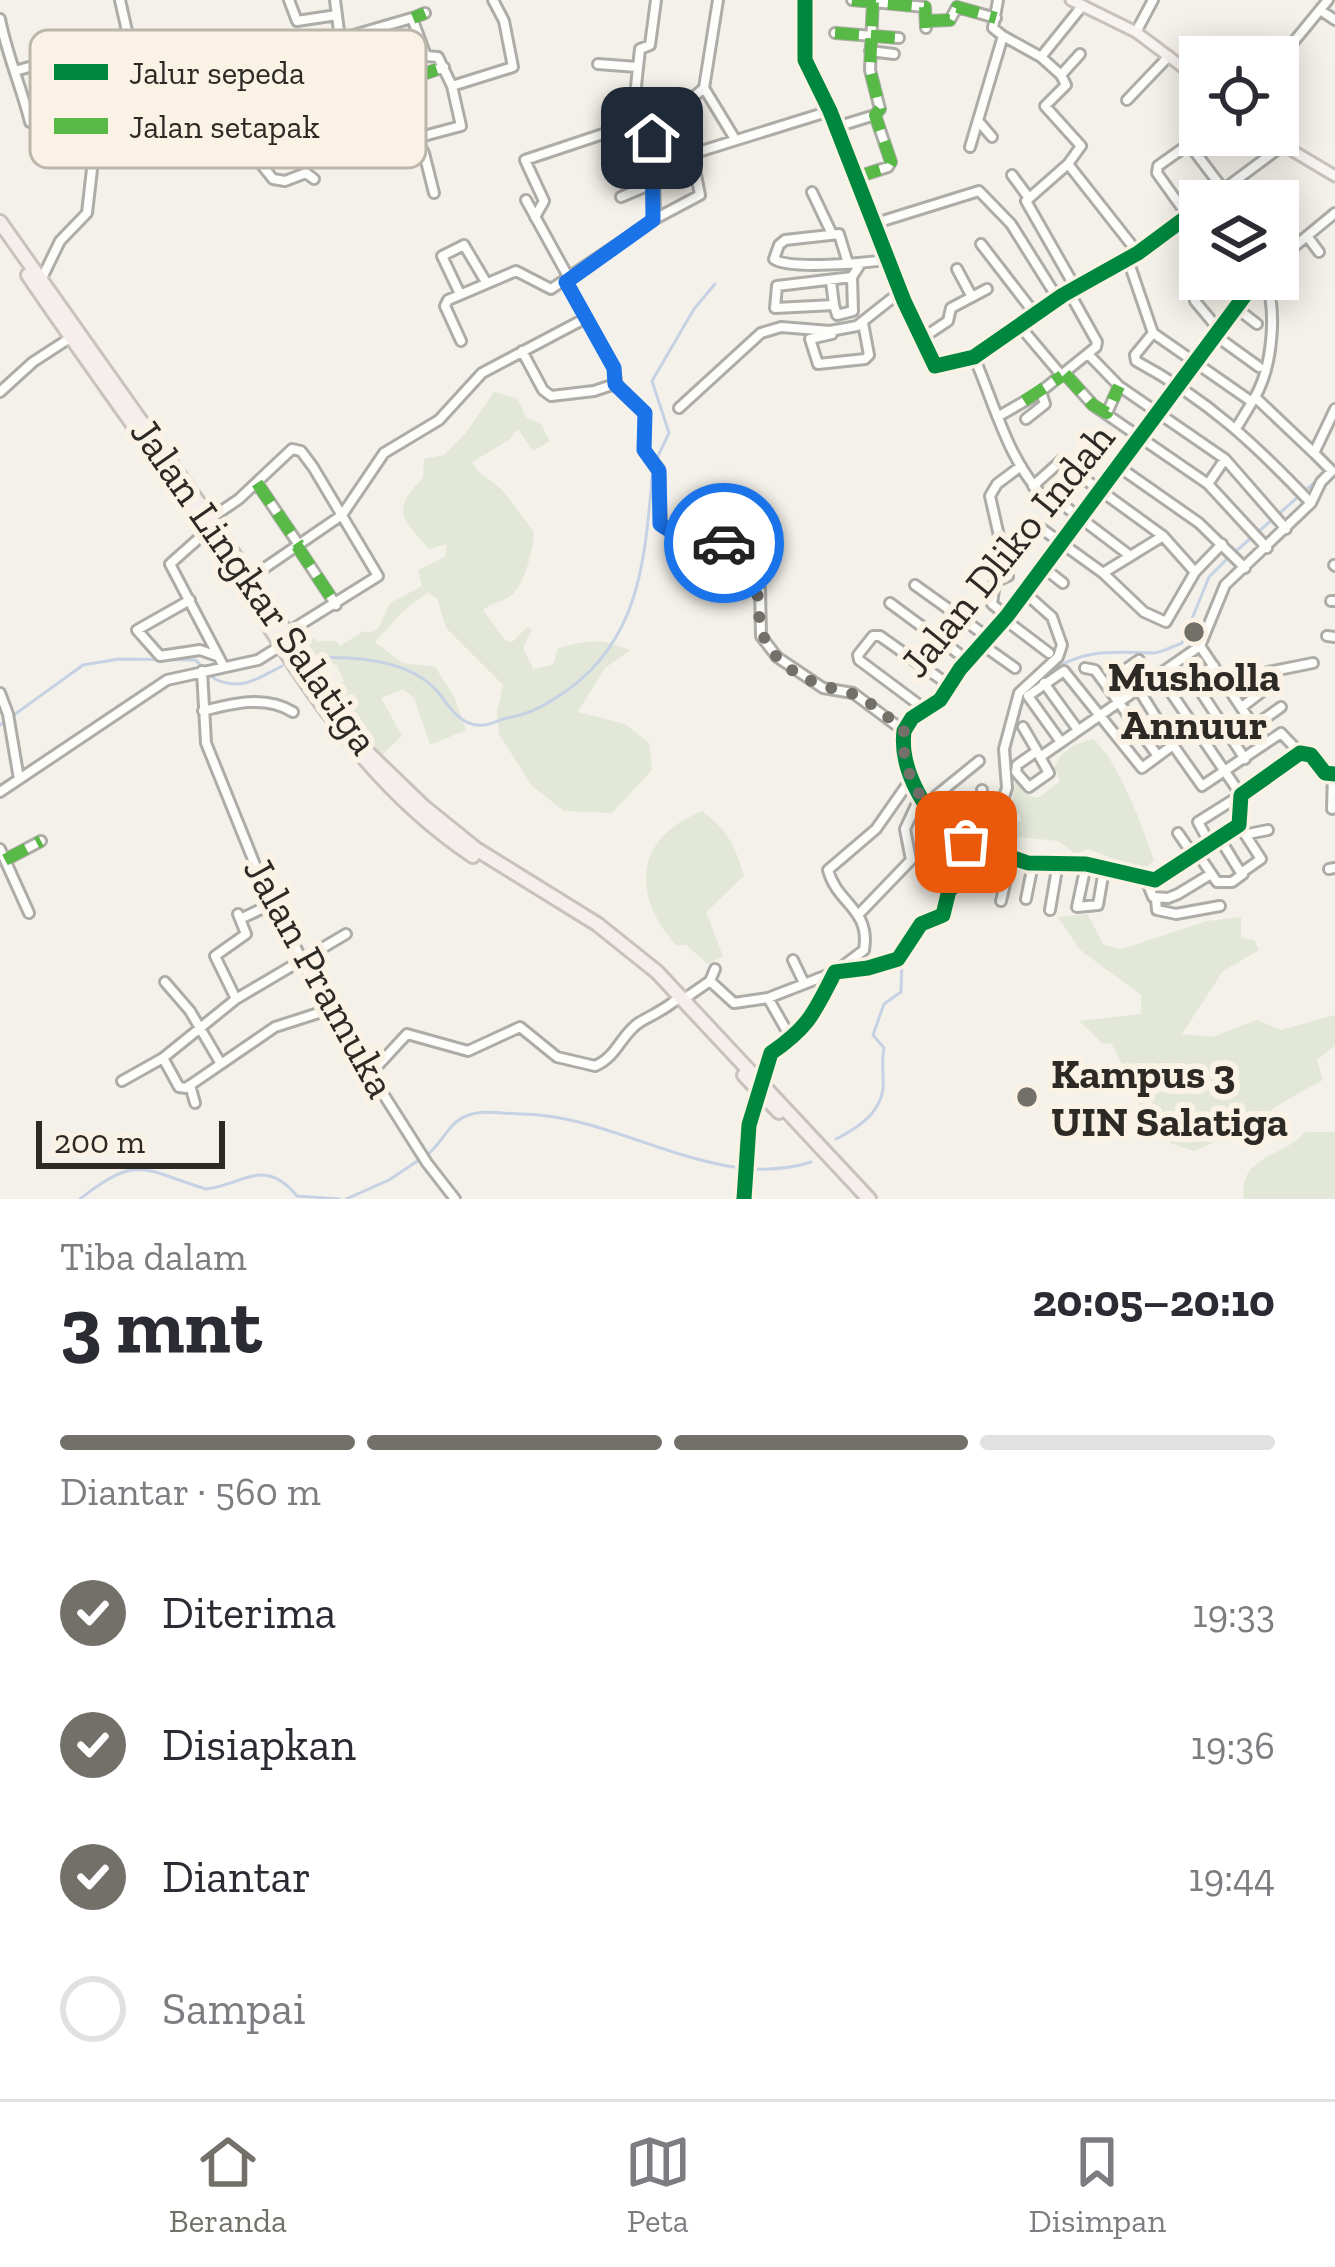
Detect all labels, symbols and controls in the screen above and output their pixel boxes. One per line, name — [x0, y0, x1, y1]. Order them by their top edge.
legend — [30, 30, 426, 168]
map controls — [1179, 36, 1299, 300]
button: locate — [1179, 36, 1299, 156]
text: Jalur sepeda — [129, 53, 305, 92]
pin — [601, 87, 703, 189]
icon: home — [619, 105, 685, 171]
text: Jalan setapak — [129, 107, 320, 146]
button: layers — [1179, 180, 1299, 300]
street label: Jalan Lingkar Salatiga — [120, 408, 390, 764]
street label: Jalan Dliko Indah — [889, 412, 1125, 687]
courier — [664, 483, 784, 603]
icon: car — [691, 510, 757, 576]
marker: Musholla Annuur — [1181, 619, 1207, 645]
place label: Musholla Annuur — [1108, 651, 1280, 750]
pin — [915, 791, 1017, 893]
icon: bag — [933, 809, 999, 875]
street label: Jalan Pramuka — [233, 848, 407, 1106]
place label: Kampus 3 UIN Salatiga — [1051, 1048, 1288, 1147]
marker: Kampus 3 UIN Salatiga — [1014, 1084, 1040, 1110]
scale bar — [36, 1115, 225, 1168]
text: 200 m — [54, 1122, 145, 1161]
text: Tiba dalam — [60, 1233, 247, 1280]
text: 20:05–20:10 — [1032, 1274, 1275, 1328]
text: 3 mnt — [60, 1278, 262, 1372]
text: Diantar · 560 m — [60, 1468, 321, 1515]
icon: check — [60, 1580, 126, 1646]
text: Diterima — [162, 1586, 336, 1640]
text: 19:33 — [1192, 1590, 1275, 1637]
icon: check — [60, 1712, 126, 1778]
text: Disiapkan — [162, 1718, 356, 1772]
text: 19:36 — [1191, 1722, 1275, 1769]
icon: check — [60, 1844, 126, 1910]
text: Diantar — [162, 1850, 311, 1904]
text: 19:44 — [1188, 1854, 1275, 1901]
text: Sampai — [162, 1982, 306, 2036]
tab: Beranda — [169, 2129, 287, 2240]
tab: Peta — [625, 2129, 691, 2240]
tab: Disimpan — [1028, 2129, 1166, 2240]

